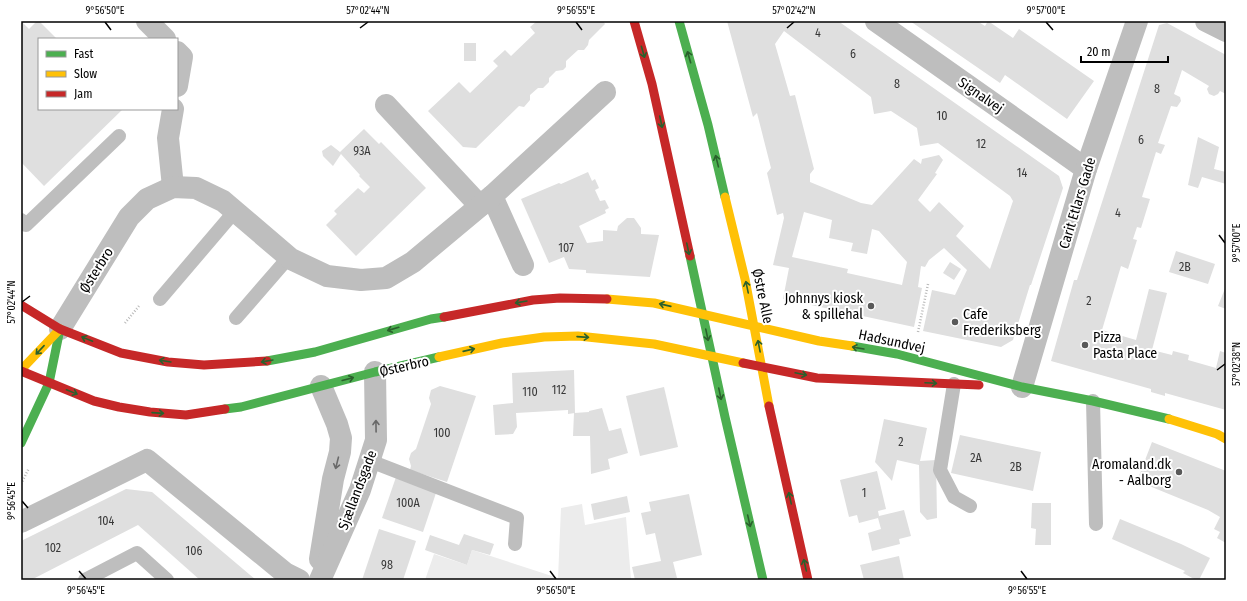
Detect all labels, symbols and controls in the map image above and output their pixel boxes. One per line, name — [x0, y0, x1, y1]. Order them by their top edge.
text: 9°56'50"E — [85, 5, 125, 17]
text: 57°02'44"N — [346, 5, 390, 17]
text: 9°56'55"E — [557, 5, 595, 17]
text: 57°02'42"N — [772, 5, 816, 17]
text: 9°57'00"E — [1027, 5, 1066, 17]
house number: 4 — [815, 26, 821, 40]
legend — [38, 38, 178, 110]
scale bar — [1081, 38, 1168, 64]
text: 20 m — [1087, 45, 1111, 59]
one-way arrow — [640, 46, 647, 59]
text: Fast — [74, 47, 93, 61]
house number: 6 — [850, 47, 856, 61]
one-way arrow — [685, 50, 692, 63]
text: Slow — [74, 67, 97, 81]
street label: Signalvej — [955, 74, 1007, 117]
house number: 8 — [894, 77, 900, 91]
house number: 8 — [1154, 82, 1160, 96]
text: Jam — [74, 87, 92, 101]
house number: 10 — [937, 109, 947, 123]
one-way arrow — [657, 115, 665, 128]
house number: 6 — [1138, 133, 1144, 147]
house number: 12 — [976, 137, 986, 151]
house number: 93A — [353, 144, 371, 158]
one-way arrow — [713, 155, 720, 168]
street label: Carit Etlars Gade — [1056, 155, 1099, 251]
house number: 14 — [1017, 166, 1027, 180]
house number: 4 — [1115, 206, 1121, 220]
text: 9°57'00"E — [1231, 223, 1243, 262]
house number: 107 — [558, 241, 574, 255]
one-way arrow — [685, 242, 693, 255]
street label: Østerbro — [76, 244, 117, 296]
house number: 2B — [1179, 260, 1191, 274]
street label: Østre Alle — [748, 267, 777, 325]
text: 57°02'44"N — [6, 280, 18, 324]
one-way arrow — [743, 281, 751, 294]
place label: Johnnys kiosk & spillehal — [784, 290, 863, 323]
house number: 2 — [1086, 294, 1092, 308]
one-way arrow — [515, 298, 528, 306]
one-way arrow — [658, 301, 671, 309]
marker: Johnnys kiosk & spillehal — [866, 301, 876, 311]
place label: Cafe Frederiksberg — [963, 306, 1041, 339]
marker: Cafe Frederiksberg — [950, 317, 960, 327]
one-way arrow — [387, 326, 400, 334]
street label: Hadsundvej — [857, 326, 927, 357]
one-way arrow — [704, 328, 712, 341]
place label: Pizza Pasta Place — [1093, 329, 1157, 362]
one-way arrow — [576, 333, 589, 340]
one-way arrow — [81, 335, 93, 343]
one-way arrow — [755, 340, 763, 353]
marker: Pizza Pasta Place — [1080, 340, 1090, 350]
text: 57°02'38"N — [1231, 342, 1243, 386]
one-way arrow — [852, 343, 865, 351]
one-way arrow — [36, 344, 45, 355]
one-way arrow — [462, 346, 475, 354]
street label: Østerbro — [378, 353, 431, 380]
one-way arrow — [159, 357, 172, 365]
one-way arrow — [261, 357, 274, 365]
one-way arrow — [794, 371, 807, 379]
one-way arrow — [341, 375, 354, 382]
one-way arrow — [924, 379, 937, 387]
house number: 112 — [552, 383, 566, 397]
house number: 110 — [522, 385, 538, 399]
one-way arrow — [717, 387, 725, 400]
one-way arrow — [65, 389, 77, 396]
one-way arrow — [151, 409, 164, 416]
one-way arrow — [372, 420, 380, 433]
house number: 100 — [433, 426, 451, 440]
house number: 2 — [898, 435, 904, 449]
street label: Sjællandsgade — [335, 448, 380, 532]
house number: 2A — [970, 451, 982, 465]
one-way arrow — [333, 456, 341, 469]
place label: Aromaland.dk - Aalborg — [1092, 456, 1171, 489]
house number: 2B — [1010, 460, 1022, 474]
marker: Aromaland.dk - Aalborg — [1174, 467, 1184, 477]
text: 9°56'45"E — [6, 482, 18, 520]
house number: 1 — [862, 486, 866, 500]
one-way arrow — [785, 492, 793, 505]
house number: 100A — [396, 496, 420, 510]
house number: 104 — [98, 514, 115, 528]
one-way arrow — [746, 514, 753, 527]
house number: 102 — [45, 541, 61, 555]
house number: 106 — [186, 544, 202, 558]
house number: 98 — [381, 558, 393, 572]
one-way arrow — [800, 559, 808, 572]
text: 9°56'45"E — [67, 585, 105, 597]
text: 9°56'50"E — [536, 585, 576, 597]
text: 9°56'55"E — [1008, 585, 1046, 597]

